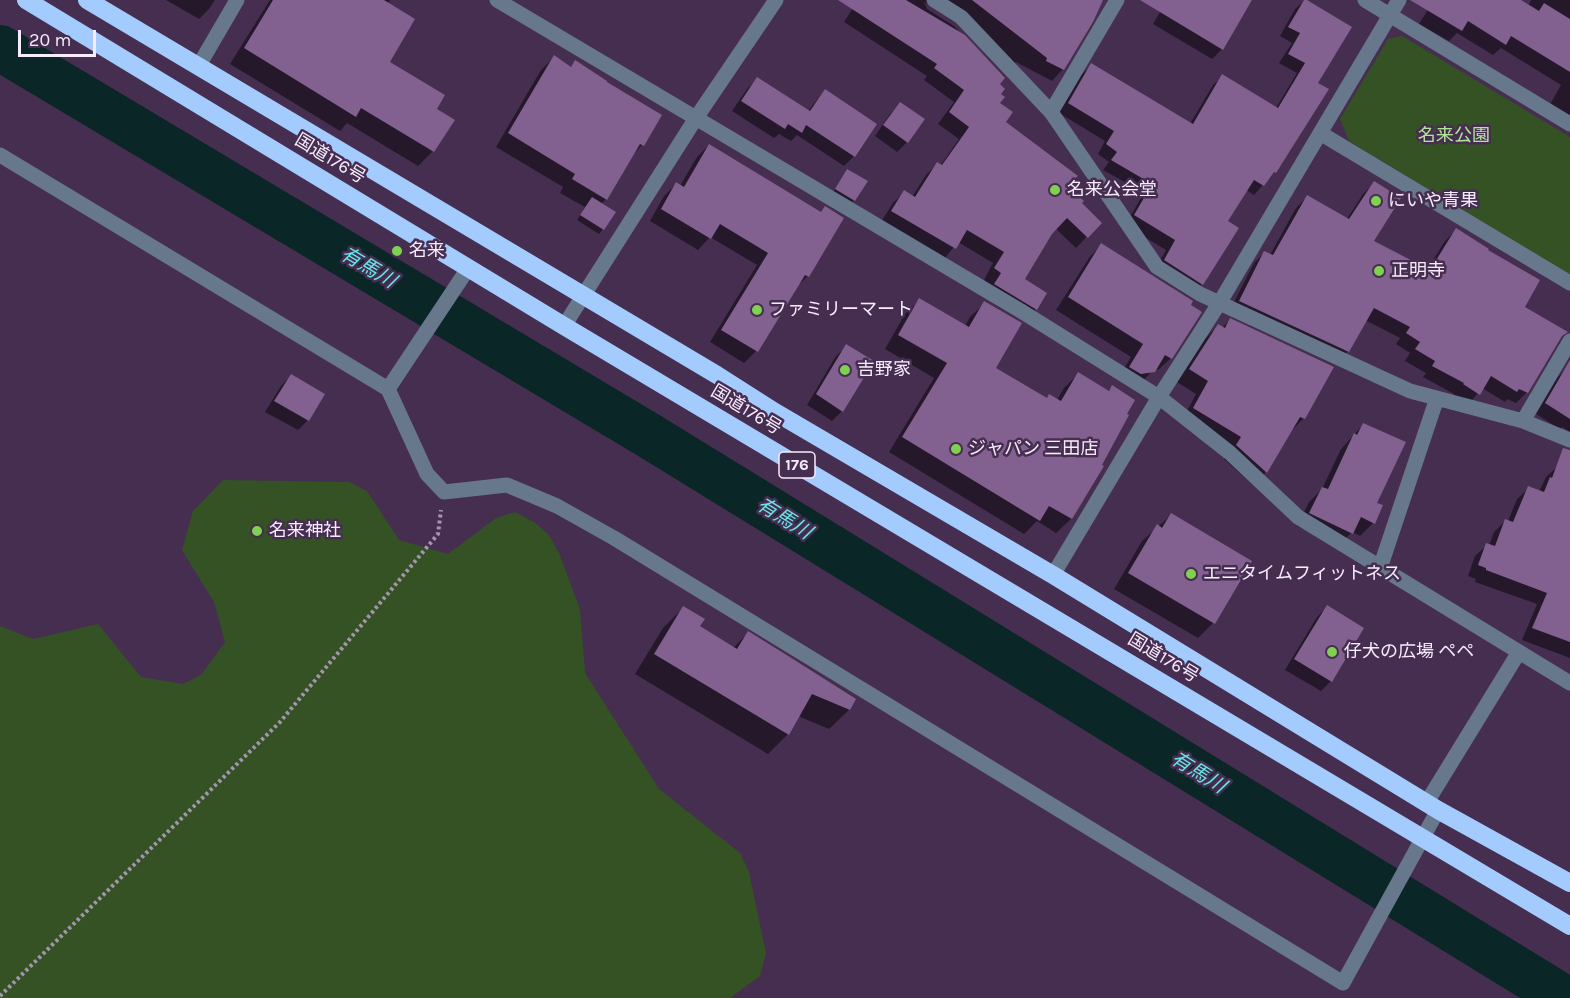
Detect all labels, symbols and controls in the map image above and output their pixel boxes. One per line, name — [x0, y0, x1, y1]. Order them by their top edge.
scale bar — [21, 18, 99, 56]
text: 20 m — [29, 29, 71, 51]
park label: 名来公園 — [1418, 125, 1490, 147]
street label: 国道176号 — [291, 129, 369, 189]
place label: 名来公会堂 — [1067, 179, 1157, 201]
marker: 名来公会堂 — [1048, 183, 1062, 197]
place label: にいや青果 — [1388, 190, 1478, 212]
marker: にいや青果 — [1369, 194, 1383, 208]
place label: 名来 — [409, 240, 445, 262]
water label: 有馬川 — [336, 242, 400, 294]
marker: 名来 — [390, 244, 404, 258]
place label: 正明寺 — [1391, 260, 1445, 282]
marker: 正明寺 — [1372, 264, 1386, 278]
place label: ファミリーマート — [769, 299, 913, 321]
marker: ファミリーマート — [750, 303, 764, 317]
place label: 吉野家 — [857, 359, 911, 381]
marker: 吉野家 — [838, 363, 852, 377]
street label: 国道176号 — [707, 380, 785, 440]
place label: ジャパン 三田店 — [968, 438, 1098, 460]
marker: ジャパン 三田店 — [949, 442, 963, 456]
road number: 176 — [779, 452, 815, 478]
water label: 有馬川 — [752, 493, 816, 545]
place label: 名来神社 — [269, 520, 341, 542]
marker: 名来神社 — [250, 524, 264, 538]
place label: エニタイムフィットネス — [1203, 563, 1401, 585]
marker: エニタイムフィットネス — [1184, 567, 1198, 581]
street label: 国道176号 — [1124, 628, 1202, 688]
place label: 仔犬の広場 ペペ — [1344, 641, 1474, 663]
marker: 仔犬の広場 ペペ — [1325, 645, 1339, 659]
water label: 有馬川 — [1166, 747, 1230, 799]

